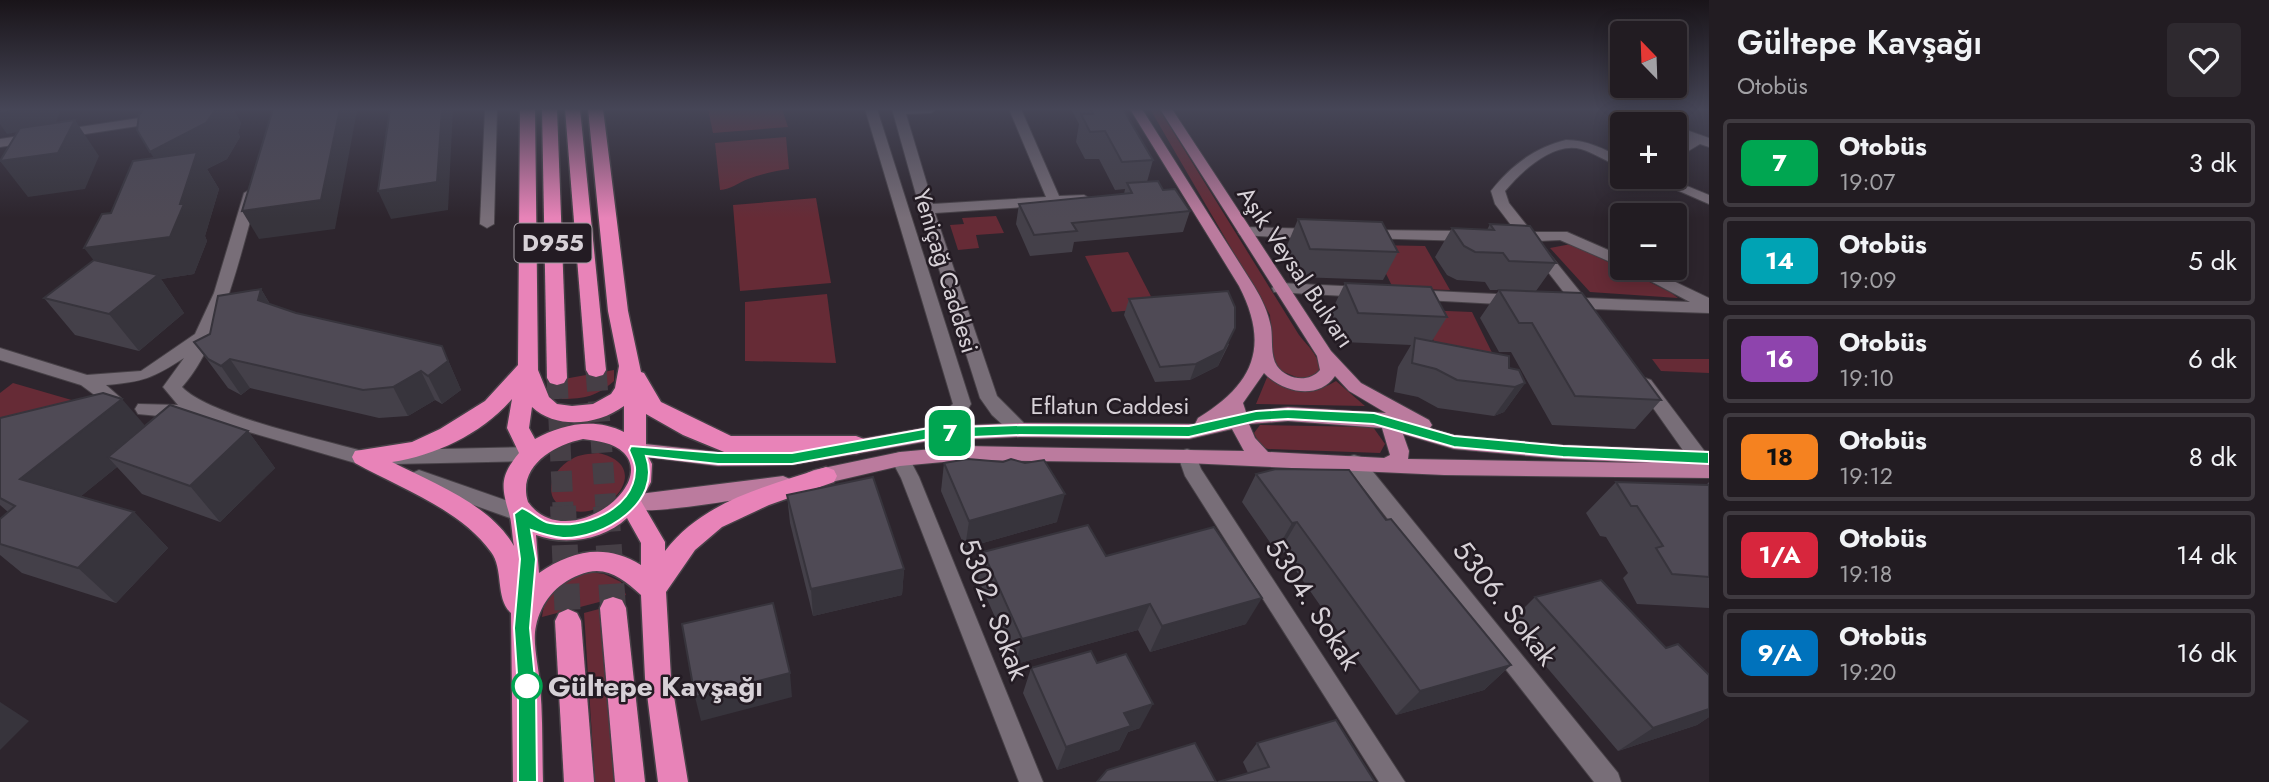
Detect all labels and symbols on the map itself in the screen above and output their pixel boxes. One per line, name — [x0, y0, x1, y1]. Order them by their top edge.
north arrow — [1610, 21, 1687, 98]
street label: Aşık Veysal Bulvarı — [1229, 179, 1363, 355]
street label: Yeniçağ Caddesi — [904, 185, 988, 357]
road number: D955 — [514, 224, 592, 262]
street label: Eflatun Caddesi — [1031, 388, 1189, 423]
line badge: 7 — [927, 410, 973, 456]
street label: 5304. Sokak — [1255, 530, 1371, 679]
street label: 5306. Sokak — [1443, 531, 1568, 675]
street label: 5302. Sokak — [948, 532, 1040, 687]
place label: Gültepe Kavşağı — [548, 666, 763, 707]
marker: Gültepe Kavşağı — [512, 671, 542, 701]

